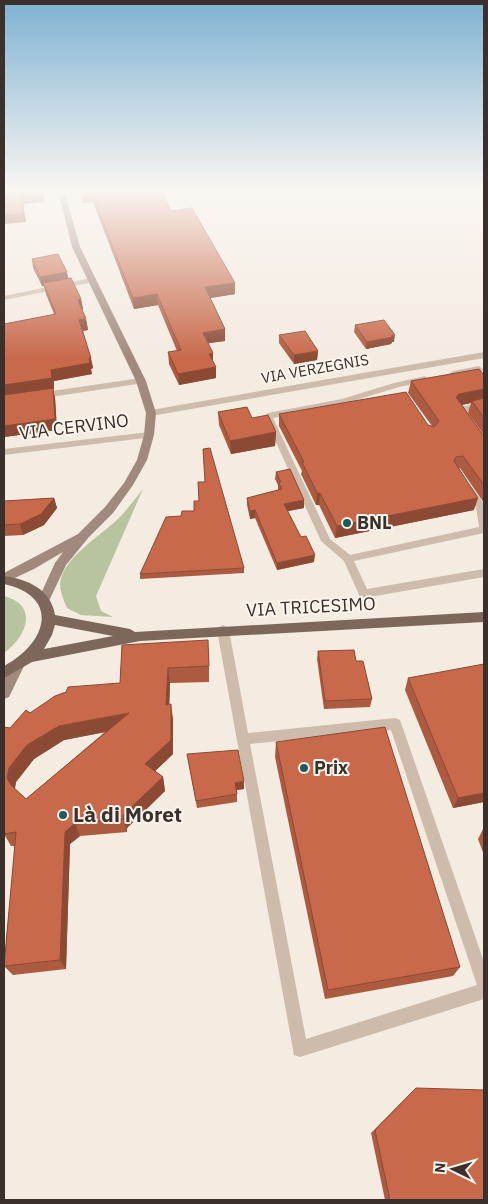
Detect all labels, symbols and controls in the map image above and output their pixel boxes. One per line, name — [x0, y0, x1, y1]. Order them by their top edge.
street label: VIA VERZEGNIS — [260, 350, 370, 387]
street label: VIA CERVINO — [18, 408, 130, 445]
place label: BNL — [357, 511, 392, 534]
marker: BNL — [341, 517, 353, 529]
street label: VIA TRICESIMO — [246, 592, 376, 621]
place label: Prix — [314, 756, 348, 779]
marker: Prix — [298, 762, 310, 774]
place label: Là di Moret — [73, 800, 182, 828]
marker: Là di Moret — [57, 809, 69, 821]
north arrow — [428, 1144, 478, 1194]
text: N — [431, 1162, 449, 1174]

